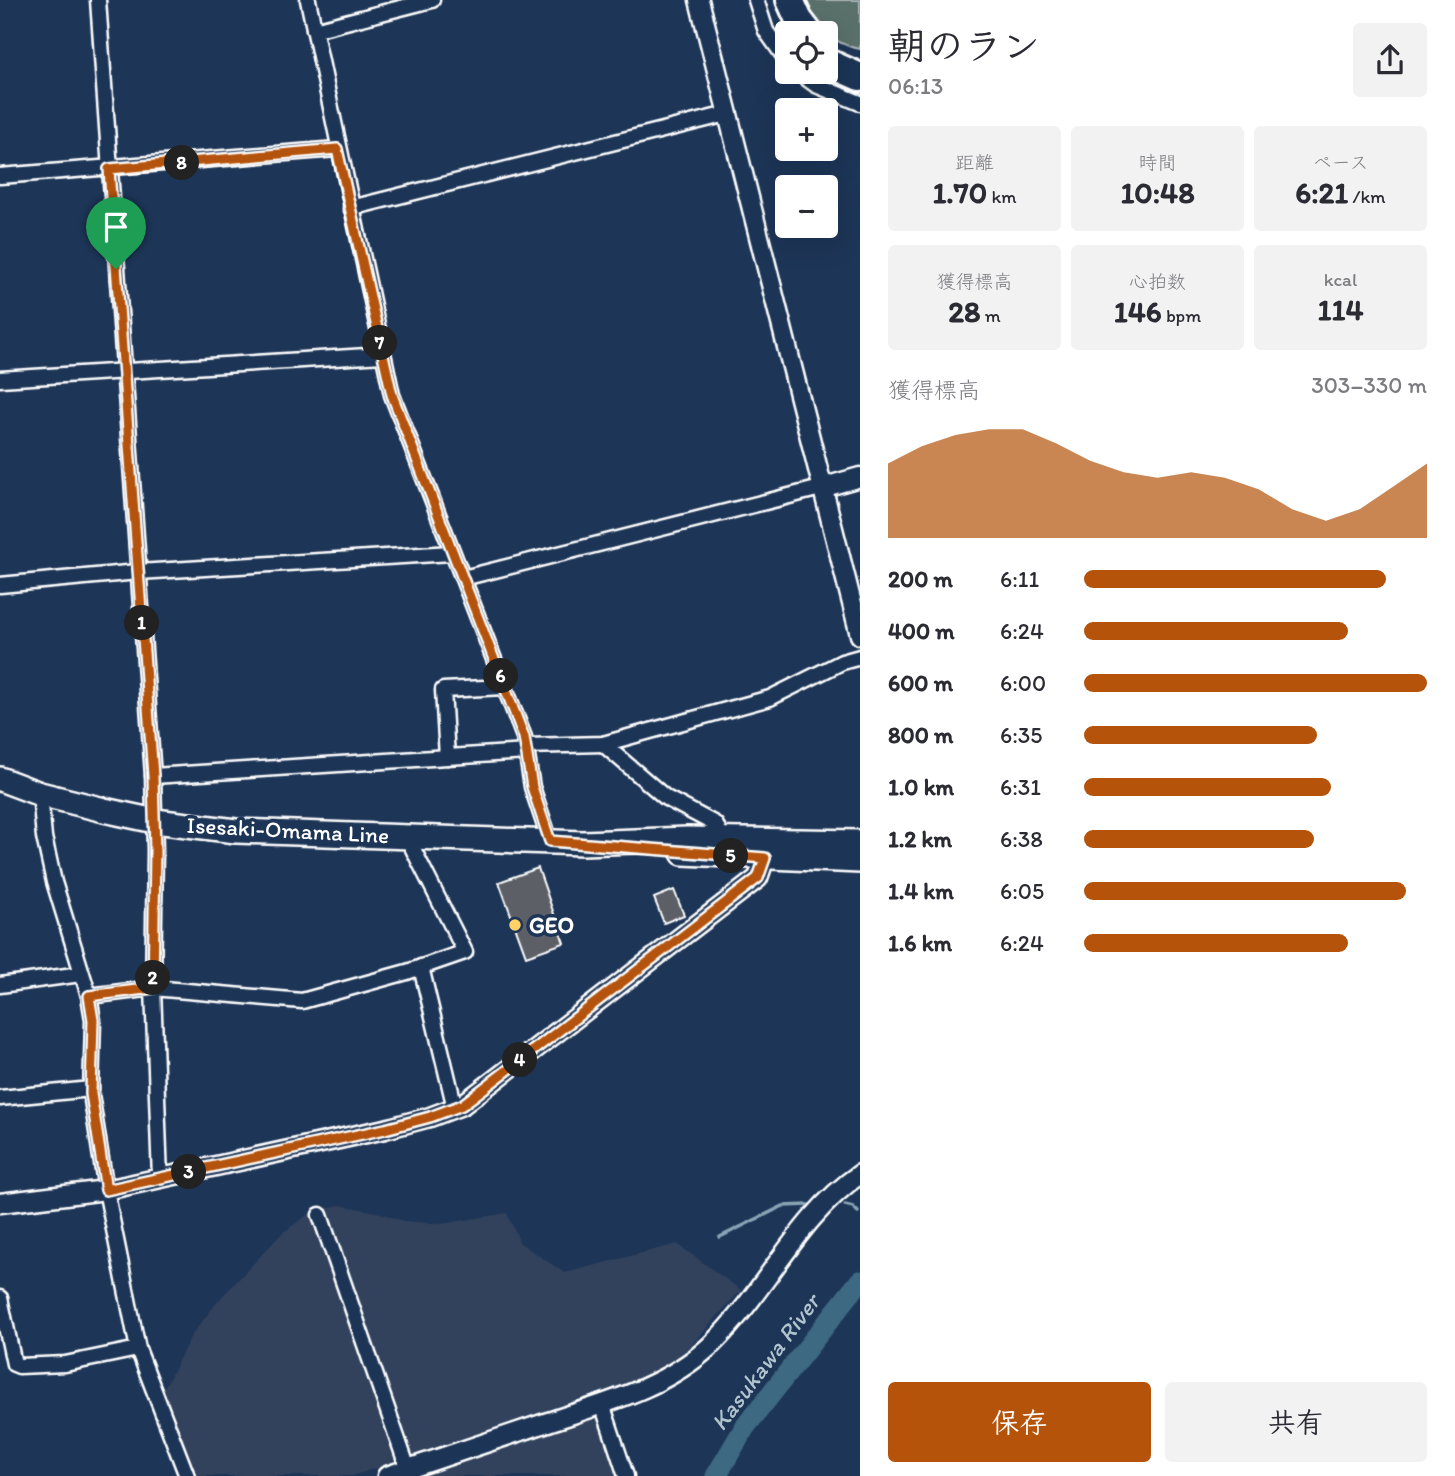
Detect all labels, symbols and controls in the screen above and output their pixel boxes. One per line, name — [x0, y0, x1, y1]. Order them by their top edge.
map controls — [775, 21, 838, 238]
button: locate — [775, 21, 838, 84]
text: 朝のラン — [888, 23, 1040, 69]
button: share — [1353, 23, 1427, 97]
text: 06:13 — [888, 72, 943, 100]
button: + — [775, 98, 838, 161]
pin: 8 — [164, 146, 200, 180]
text: 8 — [176, 151, 187, 174]
text: 距離 — [955, 151, 994, 174]
text: 時間 — [1138, 151, 1177, 174]
text: ペース — [1313, 151, 1368, 174]
text: 1.70 — [932, 174, 987, 211]
text: 10:48 — [1120, 174, 1195, 211]
text: 6:21 — [1295, 174, 1348, 211]
button: − — [775, 175, 838, 238]
text: km — [987, 185, 1017, 208]
text: /km — [1348, 185, 1386, 208]
pin — [86, 197, 146, 269]
icon: arrive — [97, 208, 135, 246]
text: kcal — [1324, 268, 1357, 291]
text: 獲得標高 — [936, 270, 1013, 293]
text: 心拍数 — [1129, 270, 1186, 293]
text: 114 — [1318, 291, 1363, 328]
text: 28 — [948, 293, 980, 330]
text: 146 — [1114, 293, 1162, 330]
text: m — [980, 304, 1001, 327]
text: bpm — [1162, 304, 1201, 327]
pin: 7 — [362, 326, 398, 360]
text: 7 — [375, 331, 384, 354]
text: 303–330 m — [1311, 371, 1427, 399]
text: 獲得標高 — [888, 376, 980, 404]
text: 200 m — [888, 565, 953, 593]
text: 6:11 — [1000, 565, 1039, 593]
pin: 1 — [124, 606, 160, 640]
text: 1 — [137, 611, 146, 634]
text: 400 m — [888, 617, 955, 645]
text: 6:24 — [1000, 617, 1044, 645]
pin: 6 — [484, 658, 518, 694]
text: 6 — [495, 664, 506, 687]
text: 600 m — [888, 669, 953, 697]
text: 6:00 — [1000, 669, 1046, 697]
text: 800 m — [888, 721, 953, 749]
text: 6:35 — [1000, 721, 1042, 749]
text: 1.0 km — [888, 773, 954, 801]
text: 6:31 — [1000, 773, 1041, 801]
street label: Isesaki-Omama Line — [186, 811, 390, 849]
text: 1.2 km — [888, 825, 952, 853]
text: 6:38 — [1000, 825, 1043, 853]
pin: 5 — [714, 838, 748, 874]
text: 5 — [726, 844, 735, 867]
text: 1.4 km — [888, 877, 954, 905]
text: 6:05 — [1000, 877, 1044, 905]
place label: GEO — [529, 911, 574, 939]
marker: GEO — [507, 917, 523, 933]
text: 1.6 km — [888, 929, 952, 957]
text: 6:24 — [1000, 929, 1044, 957]
pin: 2 — [136, 960, 170, 996]
text: 2 — [148, 966, 158, 989]
pin: 4 — [503, 1042, 538, 1078]
text: 4 — [514, 1048, 525, 1071]
pin: 3 — [172, 1154, 206, 1190]
text: 3 — [183, 1160, 194, 1183]
water label: Kasukawa River — [704, 1286, 827, 1436]
button: 保存 — [888, 1382, 1151, 1462]
button: 共有 — [1165, 1382, 1427, 1462]

